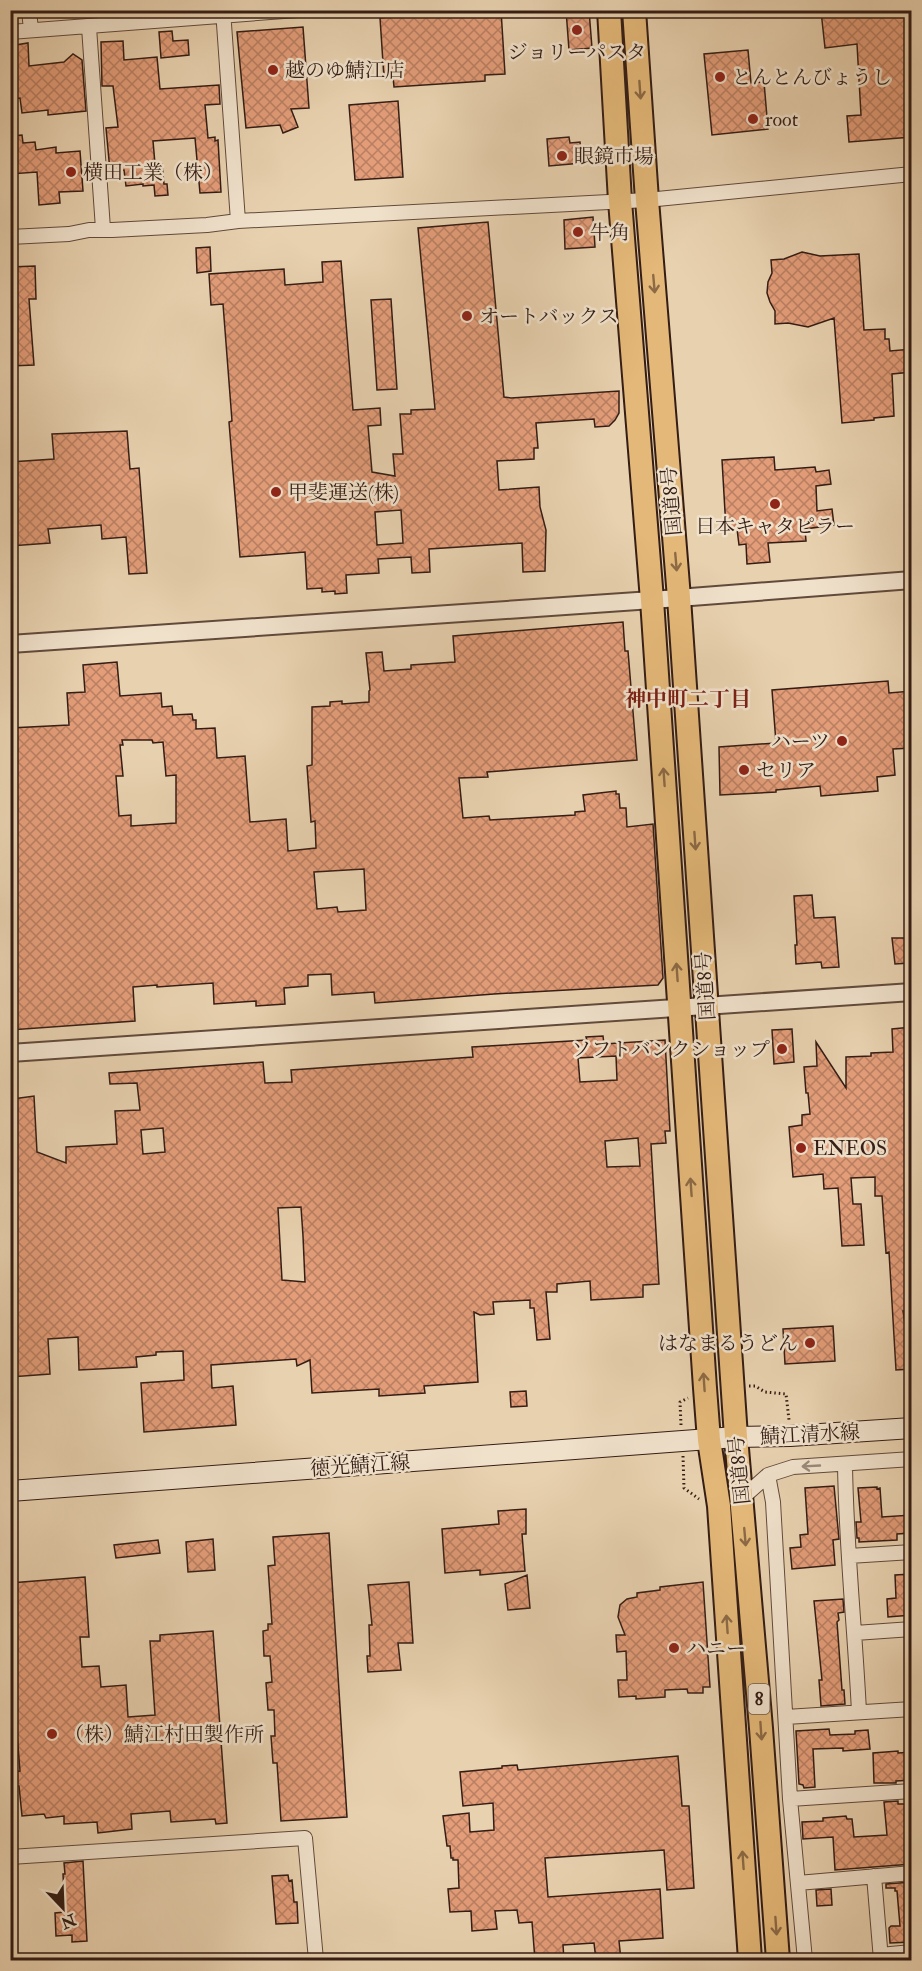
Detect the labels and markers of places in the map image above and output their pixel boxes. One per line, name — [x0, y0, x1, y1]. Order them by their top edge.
marker: ジョリーパスタ — [570, 23, 584, 37]
place label: ジョリーパスタ — [508, 40, 646, 65]
place label: 越のゆ鯖江店 — [285, 58, 405, 83]
marker: 越のゆ鯖江店 — [266, 63, 280, 77]
place label: とんとんびょうし — [732, 65, 892, 90]
marker: とんとんびょうし — [713, 70, 727, 84]
place label: root — [765, 107, 799, 132]
marker: root — [746, 112, 760, 126]
place label: 眼鏡市場 — [574, 144, 654, 169]
marker: 眼鏡市場 — [555, 149, 569, 163]
place label: 横田工業（株） — [83, 160, 223, 185]
marker: 横田工業（株） — [64, 165, 78, 179]
place label: 牛角 — [590, 220, 630, 245]
marker: 牛角 — [571, 225, 585, 239]
place label: オートバックス — [479, 304, 618, 329]
marker: オートバックス — [460, 309, 474, 323]
place label: 甲斐運送(株) — [288, 480, 399, 505]
marker: 甲斐運送(株) — [269, 485, 283, 499]
marker: 日本キャタピラー — [768, 497, 782, 511]
place label: 日本キャタピラー — [695, 514, 855, 539]
place label: ハーツ — [771, 729, 830, 754]
marker: ハーツ — [835, 734, 849, 748]
place label: セリア — [756, 758, 816, 783]
marker: セリア — [737, 763, 751, 777]
place label: ソフトバンクショップ — [571, 1037, 770, 1062]
marker: ソフトバンクショップ — [775, 1042, 789, 1056]
place label: ENEOS — [813, 1136, 887, 1161]
marker: ENEOS — [794, 1141, 808, 1155]
place label: はなまるうどん — [658, 1331, 798, 1356]
marker: はなまるうどん — [803, 1336, 817, 1350]
place label: ハニー — [686, 1636, 746, 1661]
marker: ハニー — [667, 1641, 681, 1655]
place label: （株）鯖江村田製作所 — [64, 1722, 264, 1747]
marker: （株）鯖江村田製作所 — [45, 1727, 59, 1741]

